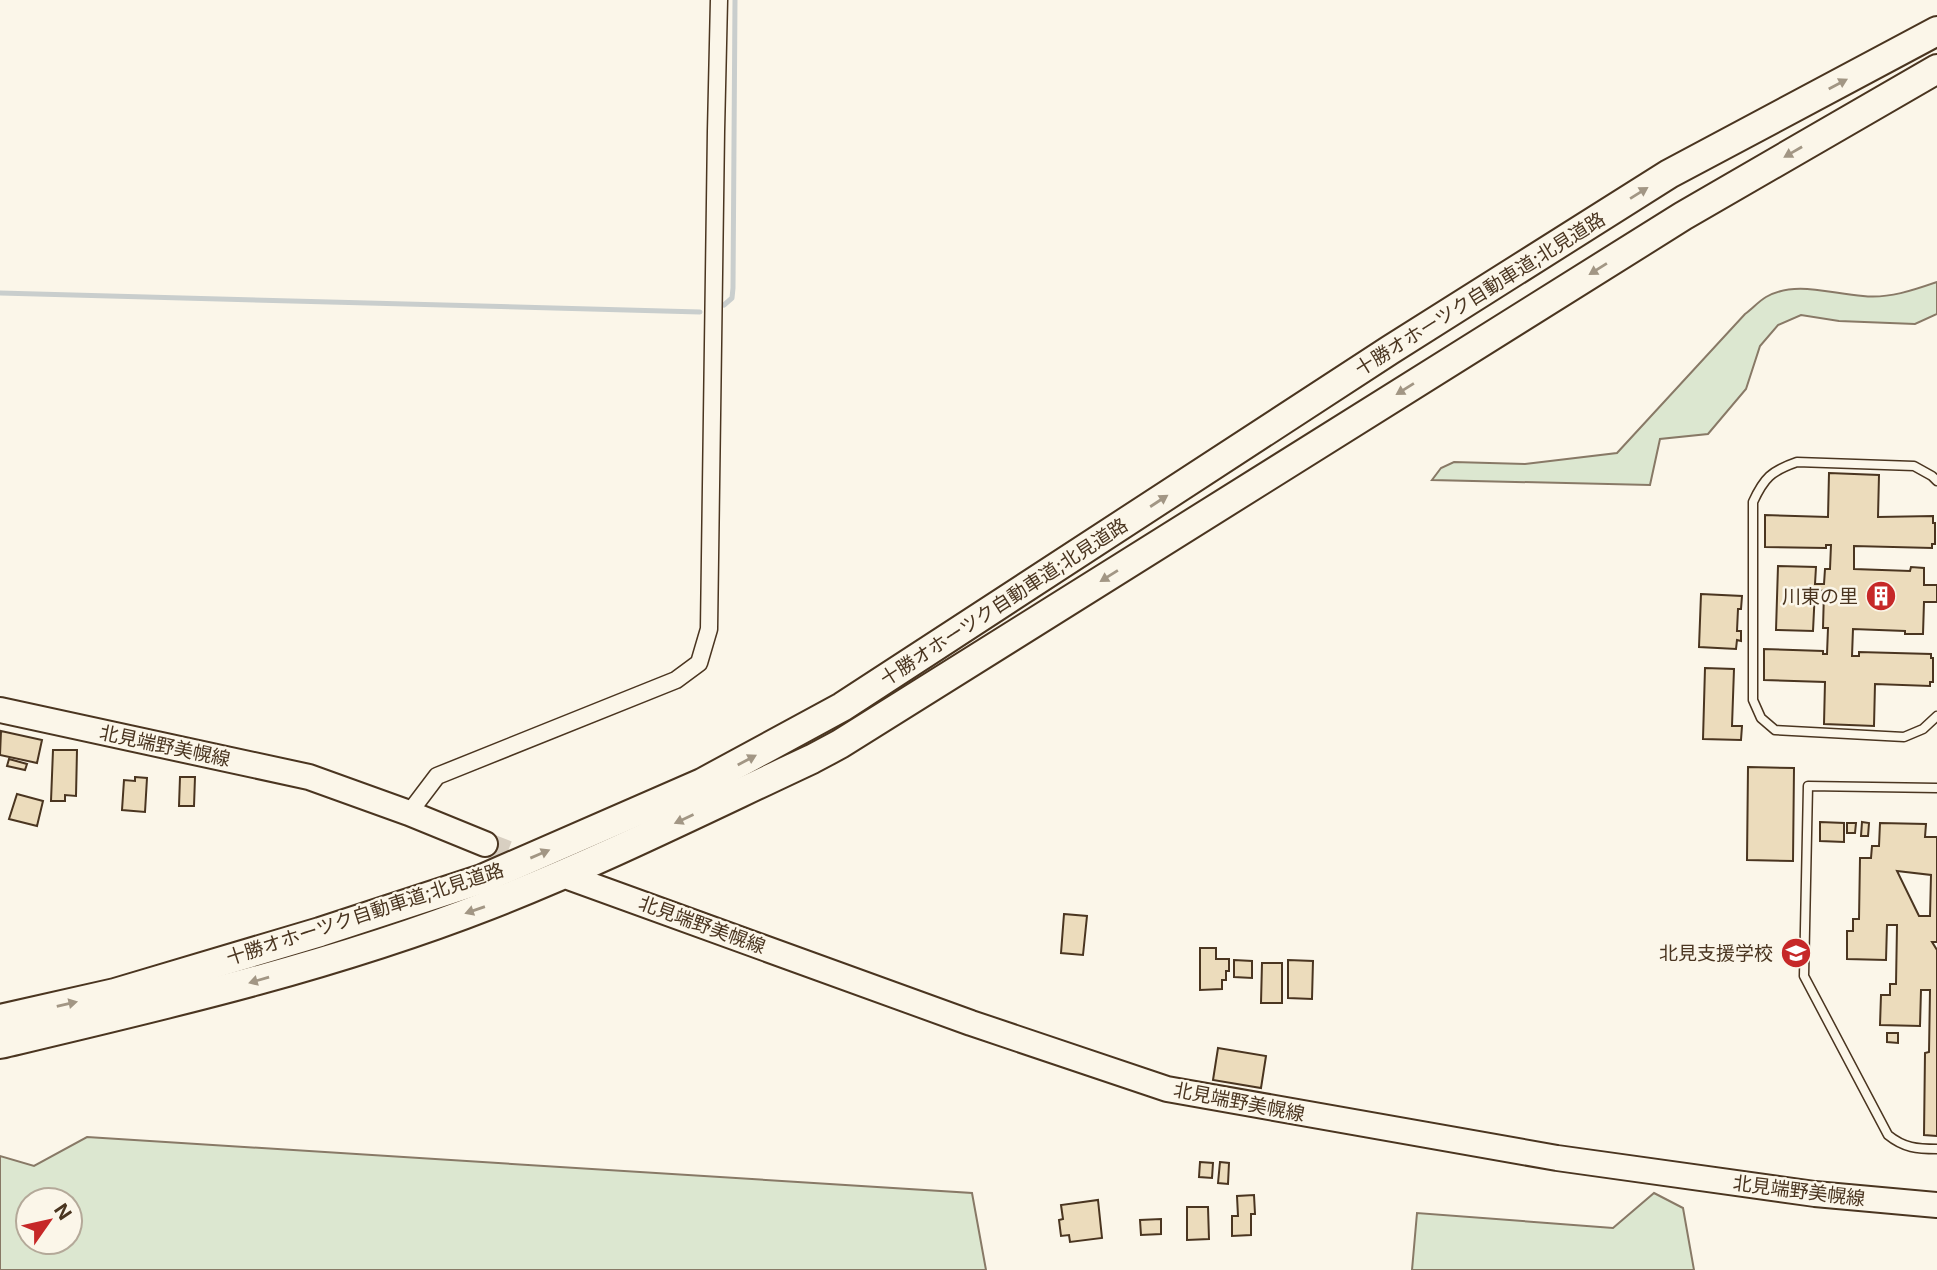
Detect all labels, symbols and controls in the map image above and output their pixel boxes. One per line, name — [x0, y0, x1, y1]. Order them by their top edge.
one-way arrow — [1829, 78, 1849, 90]
one-way arrow — [1783, 146, 1803, 158]
one-way arrow — [1630, 186, 1648, 200]
street label: 十勝オホーツク自動車道;北見道路 — [1351, 207, 1609, 381]
one-way arrow — [1588, 262, 1607, 275]
one-way arrow — [1395, 383, 1415, 396]
one-way arrow — [1149, 495, 1168, 508]
street label: 十勝オホーツク自動車道;北見道路 — [876, 513, 1132, 691]
one-way arrow — [1099, 569, 1118, 582]
building icon: 川東の里 — [1864, 579, 1898, 613]
place label: 川東の里 — [1782, 585, 1858, 608]
street label: 北見端野美幌線 — [98, 721, 232, 771]
one-way arrow — [737, 754, 757, 765]
one-way arrow — [674, 814, 694, 825]
one-way arrow — [529, 848, 550, 859]
street label: 十勝オホーツク自動車道;北見道路 — [223, 858, 507, 970]
street label: 北見端野美幌線 — [636, 891, 768, 959]
one-way arrow — [465, 905, 486, 916]
school or university icon: 北見支援学校 — [1779, 936, 1813, 970]
place label: 北見支援学校 — [1659, 942, 1773, 965]
one-way arrow — [248, 976, 269, 986]
one-way arrow — [56, 998, 78, 1009]
street label: 北見端野美幌線 — [1172, 1078, 1306, 1126]
street label: 北見端野美幌線 — [1732, 1171, 1866, 1211]
north arrow — [14, 1186, 84, 1256]
text: N — [49, 1199, 76, 1224]

